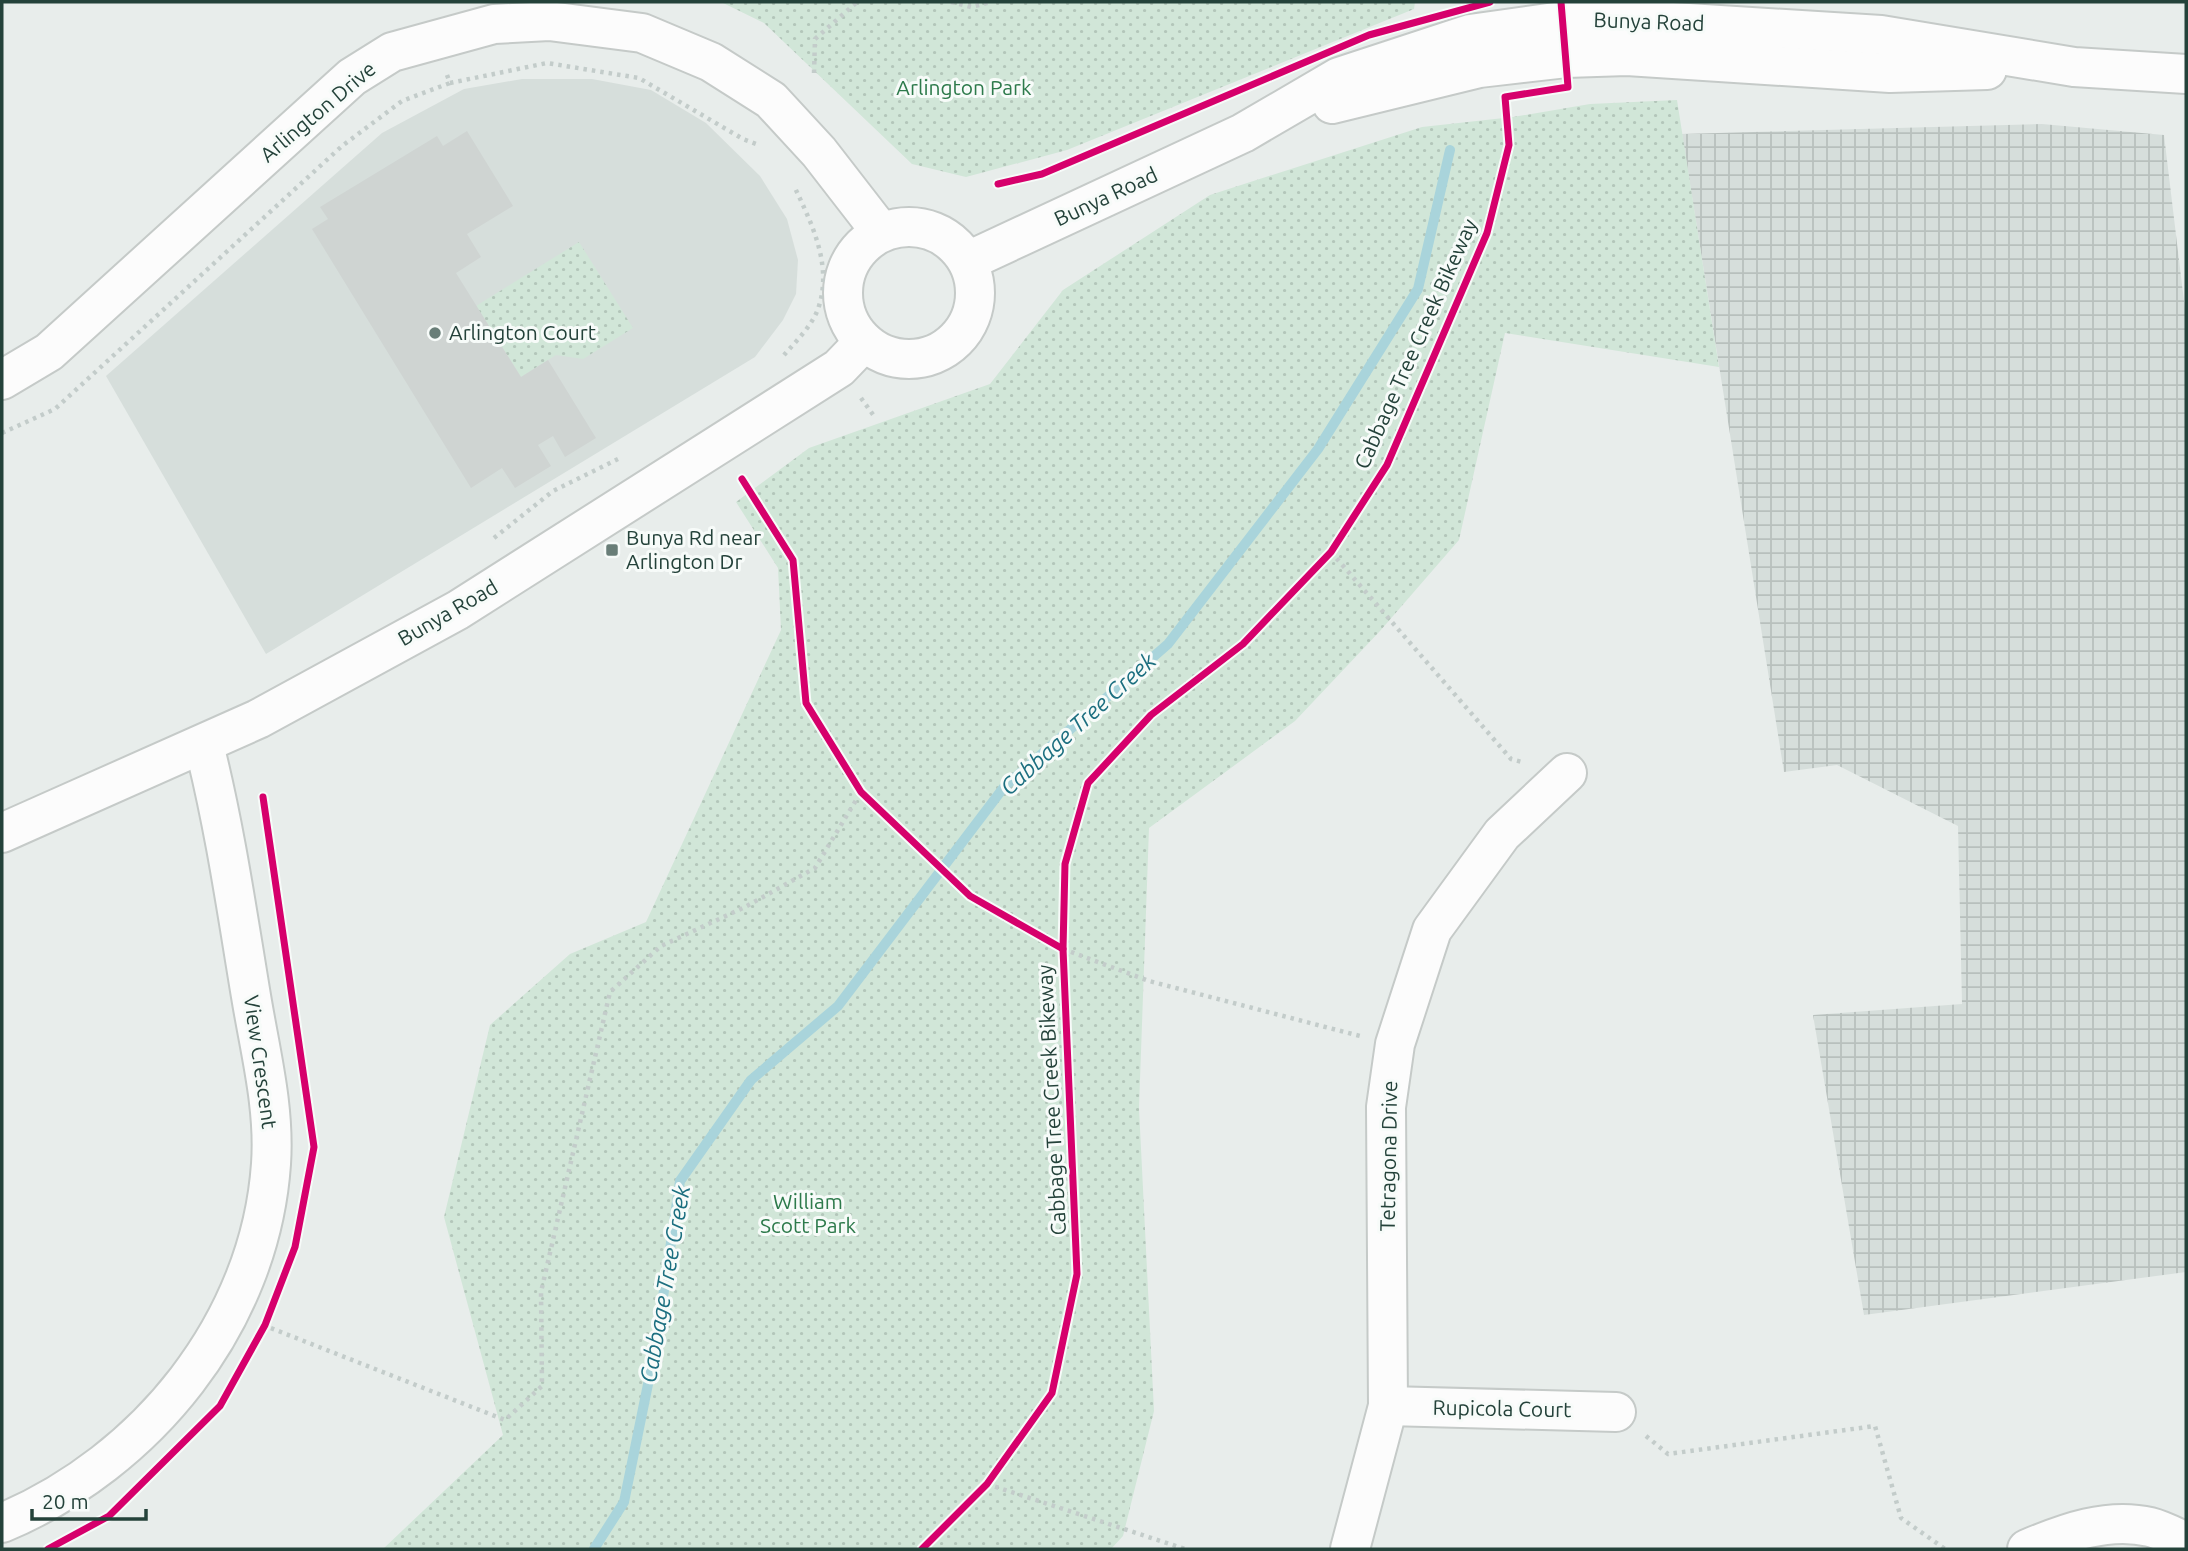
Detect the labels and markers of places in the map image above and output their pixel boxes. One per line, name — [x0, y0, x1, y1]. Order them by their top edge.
place label: Arlington Court — [449, 320, 596, 344]
marker: Arlington Court — [427, 325, 443, 341]
place label: Bunya Rd near Arlington Dr — [626, 525, 761, 573]
marker: Bunya Rd near Arlington Dr — [604, 542, 620, 558]

